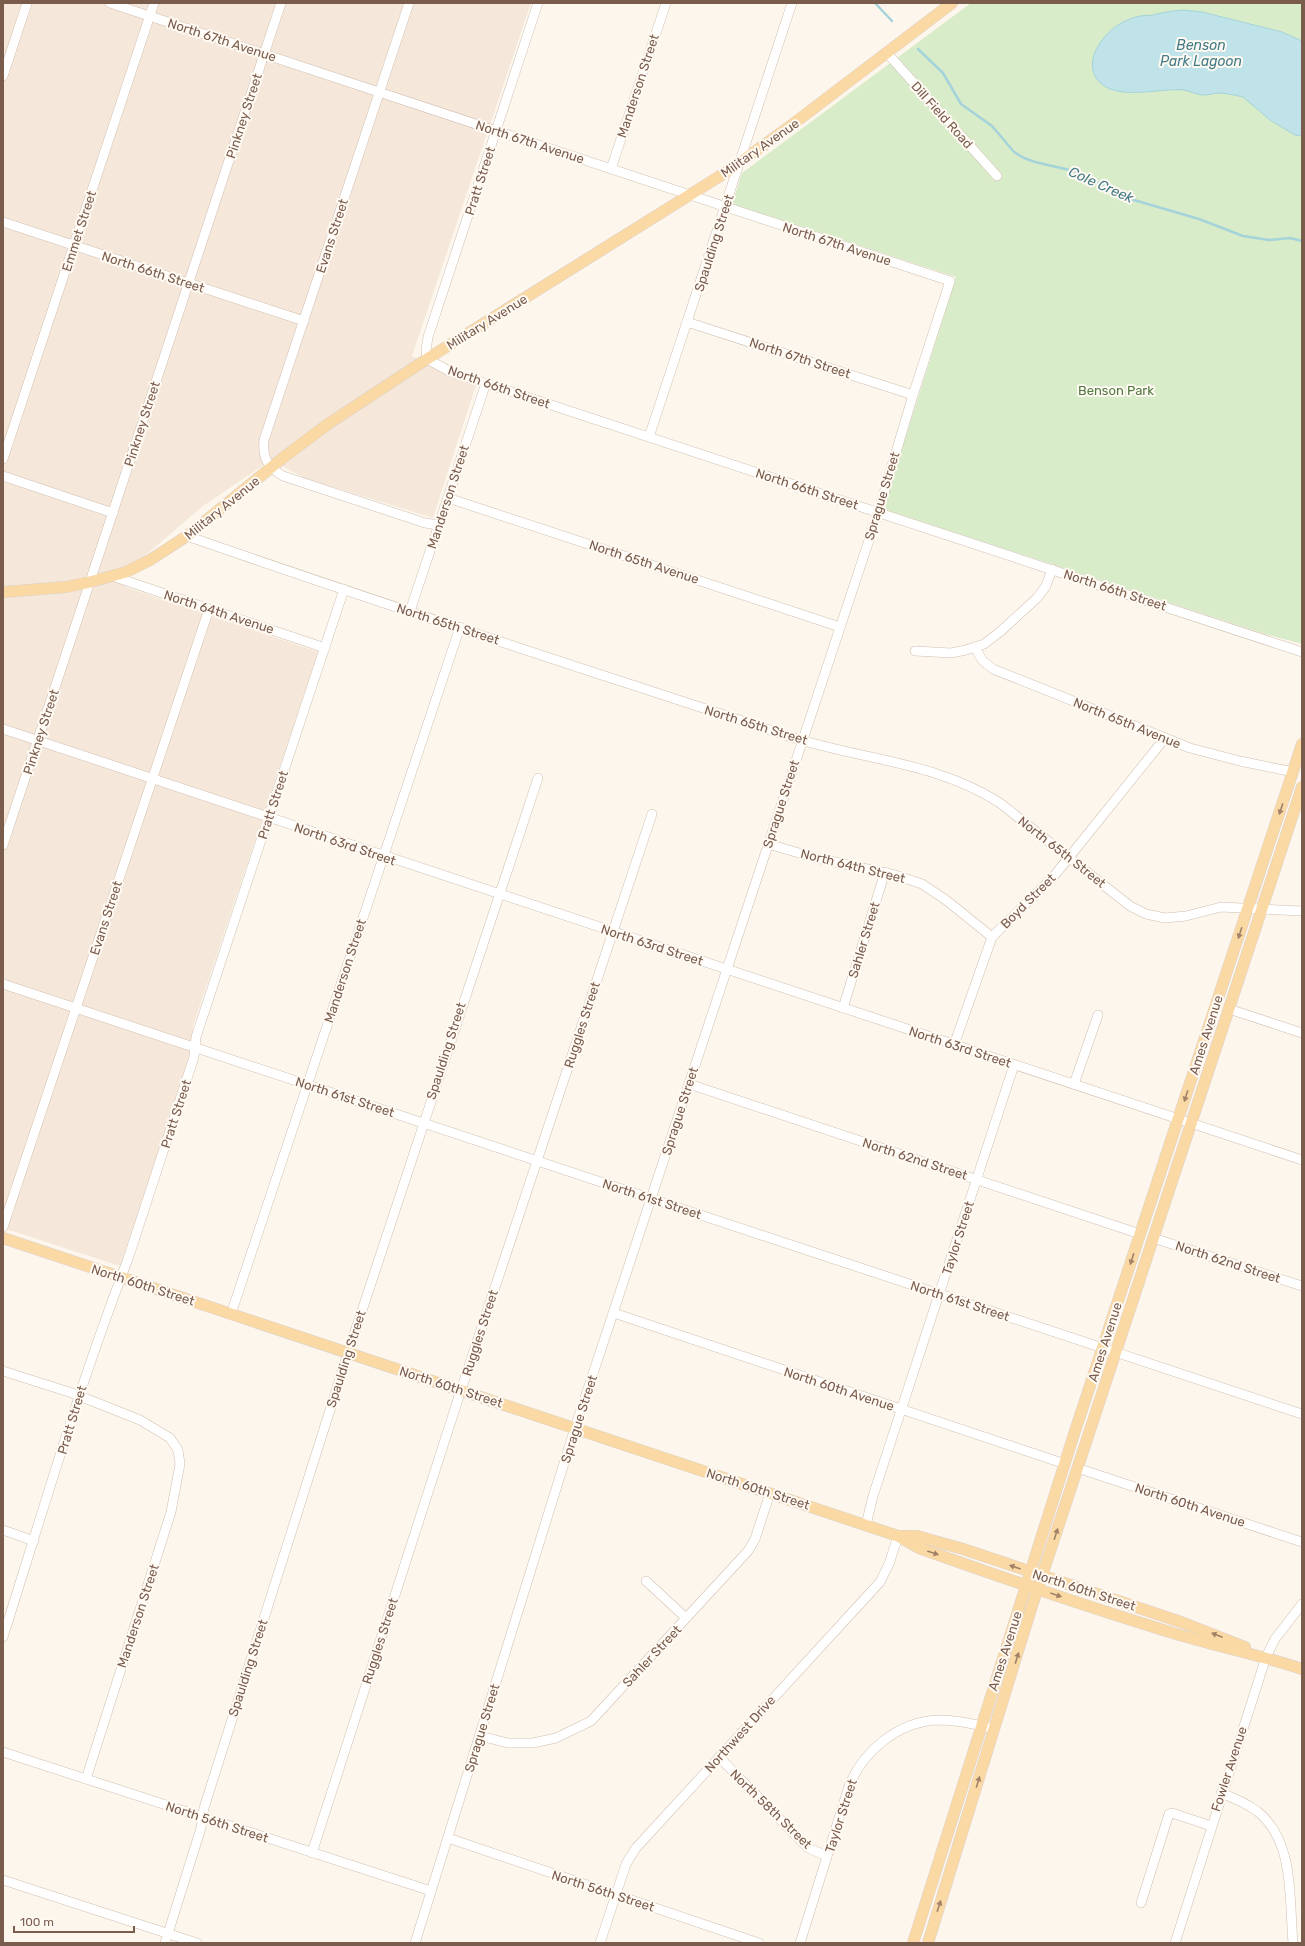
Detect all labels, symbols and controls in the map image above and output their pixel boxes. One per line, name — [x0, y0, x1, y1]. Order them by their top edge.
street label: North 67th Avenue — [166, 15, 278, 65]
street label: Manderson Street — [614, 32, 662, 140]
water label: Benson Park Lagoon — [1160, 37, 1242, 70]
street label: Pinkney Street — [223, 72, 265, 160]
street label: Dill Field Road — [908, 79, 976, 151]
street label: Military Avenue — [718, 115, 802, 181]
street label: North 67th Avenue — [474, 117, 586, 167]
street label: Pratt Street — [462, 145, 498, 217]
water label: Cole Creek — [1066, 163, 1137, 207]
street label: Emmet Street — [59, 189, 99, 273]
street label: Spaulding Street — [691, 193, 738, 294]
street label: Evans Street — [313, 197, 351, 275]
street label: North 67th Avenue — [781, 219, 893, 269]
street label: North 66th Street — [100, 248, 206, 296]
street label: Military Avenue — [444, 291, 530, 353]
street label: North 67th Street — [748, 335, 852, 381]
street label: North 66th Street — [446, 362, 552, 412]
street label: Pinkney Street — [121, 380, 163, 468]
park label: Benson Park — [1078, 383, 1154, 398]
street label: Manderson Street — [424, 443, 472, 551]
street label: Sprague Street — [861, 450, 904, 542]
street label: North 66th Street — [754, 465, 860, 513]
street label: Military Avenue — [181, 473, 263, 543]
street label: North 65th Avenue — [587, 537, 701, 587]
street label: North 66th Street — [1062, 566, 1168, 614]
street label: North 64th Avenue — [162, 587, 276, 637]
street label: North 65th Street — [395, 600, 501, 648]
street label: Pinkney Street — [20, 688, 62, 776]
street label: North 65th Avenue — [1071, 695, 1183, 751]
street label: North 65th Street — [703, 702, 809, 748]
street label: Sprague Street — [760, 758, 803, 850]
street label: Pratt Street — [255, 769, 291, 841]
one-way arrow — [1277, 804, 1283, 816]
street label: North 65th Street — [1015, 813, 1109, 891]
street label: North 63rd Street — [292, 820, 398, 868]
street label: North 64th Street — [799, 846, 907, 886]
street label: Boyd Street — [997, 870, 1059, 932]
street label: Evans Street — [87, 879, 125, 957]
street label: Sahler Street — [845, 900, 883, 980]
street label: Manderson Street — [321, 917, 369, 1025]
street label: North 63rd Street — [599, 921, 705, 969]
one-way arrow — [1237, 927, 1243, 939]
street label: Ruggles Street — [561, 980, 604, 1070]
street label: Ames Avenue — [1186, 993, 1226, 1077]
street label: Spaulding Street — [423, 1001, 470, 1102]
street label: North 63rd Street — [907, 1023, 1013, 1071]
street label: Sprague Street — [659, 1065, 702, 1157]
street label: North 61st Street — [294, 1074, 396, 1120]
street label: Pratt Street — [158, 1078, 194, 1150]
one-way arrow — [1183, 1090, 1189, 1102]
street label: North 62nd Street — [861, 1135, 969, 1183]
street label: North 61st Street — [601, 1176, 703, 1222]
street label: Taylor Street — [939, 1199, 977, 1277]
street label: North 62nd Street — [1174, 1238, 1282, 1286]
one-way arrow — [1129, 1254, 1135, 1266]
street label: North 60th Street — [90, 1261, 196, 1309]
street label: North 61st Street — [909, 1278, 1011, 1324]
street label: Ruggles Street — [459, 1288, 502, 1378]
street label: Ames Avenue — [1085, 1300, 1125, 1384]
street label: Spaulding Street — [323, 1309, 370, 1410]
street label: North 60th Street — [398, 1363, 504, 1411]
street label: North 60th Avenue — [782, 1364, 896, 1414]
street label: Sprague Street — [558, 1373, 601, 1465]
street label: Pratt Street — [54, 1384, 90, 1456]
street label: North 60th Street — [705, 1465, 811, 1513]
street label: North 60th Avenue — [1133, 1480, 1247, 1530]
one-way arrow — [1053, 1527, 1059, 1539]
one-way arrow — [928, 1550, 940, 1556]
street label: Manderson Street — [114, 1562, 162, 1670]
one-way arrow — [1008, 1564, 1020, 1570]
street label: North 60th Street — [1031, 1566, 1137, 1614]
one-way arrow — [1051, 1592, 1063, 1598]
street label: Ruggles Street — [359, 1596, 402, 1686]
street label: Ames Avenue — [985, 1609, 1025, 1693]
street label: Spaulding Street — [225, 1618, 272, 1719]
street label: Sahler Street — [620, 1622, 684, 1690]
one-way arrow — [1211, 1632, 1223, 1638]
one-way arrow — [1014, 1651, 1020, 1663]
street label: Sprague Street — [461, 1682, 504, 1774]
street label: Northwest Drive — [702, 1693, 778, 1775]
street label: Fowler Avenue — [1208, 1725, 1250, 1813]
street label: North 58th Street — [727, 1766, 815, 1852]
one-way arrow — [975, 1775, 981, 1787]
street label: Taylor Street — [822, 1777, 860, 1855]
street label: North 56th Street — [164, 1798, 270, 1846]
street label: North 56th Street — [550, 1867, 656, 1915]
one-way arrow — [937, 1899, 943, 1911]
scale bar — [14, 1908, 134, 1934]
text: 100 m — [20, 1915, 54, 1929]

